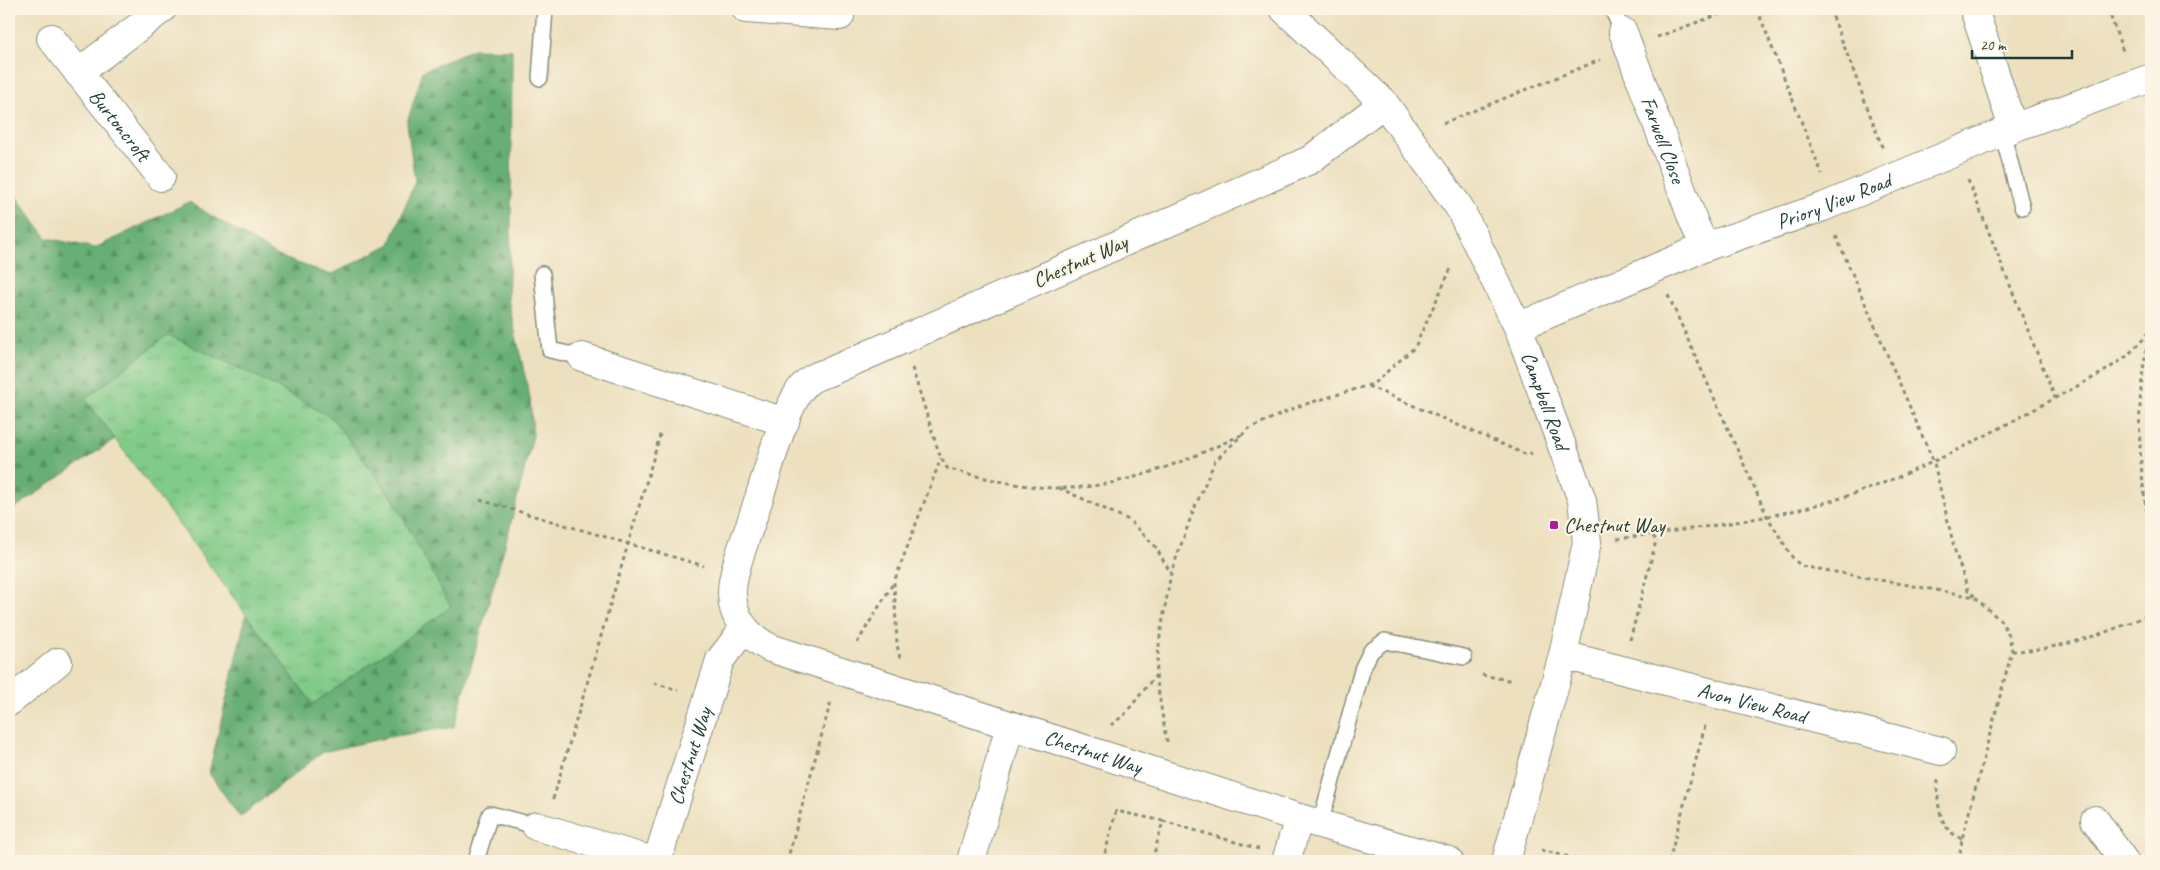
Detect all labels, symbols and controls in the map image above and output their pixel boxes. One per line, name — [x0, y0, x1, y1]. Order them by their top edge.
scale bar — [1972, 28, 2072, 60]
text: 20 m — [1980, 36, 2007, 55]
street label: Burtoncroft — [83, 84, 157, 168]
street label: Farwell Close — [1635, 93, 1692, 189]
street label: Priory View Road — [1773, 166, 1898, 235]
street label: Chestnut Way — [1029, 228, 1133, 293]
street label: Campbell Road — [1515, 348, 1576, 456]
place label: Chestnut Way — [1564, 512, 1667, 538]
marker: Chestnut Way — [1548, 519, 1560, 531]
street label: Avon View Road — [1695, 677, 1813, 730]
street label: Chestnut Way — [662, 702, 718, 808]
street label: Chestnut Way — [1041, 724, 1147, 780]

